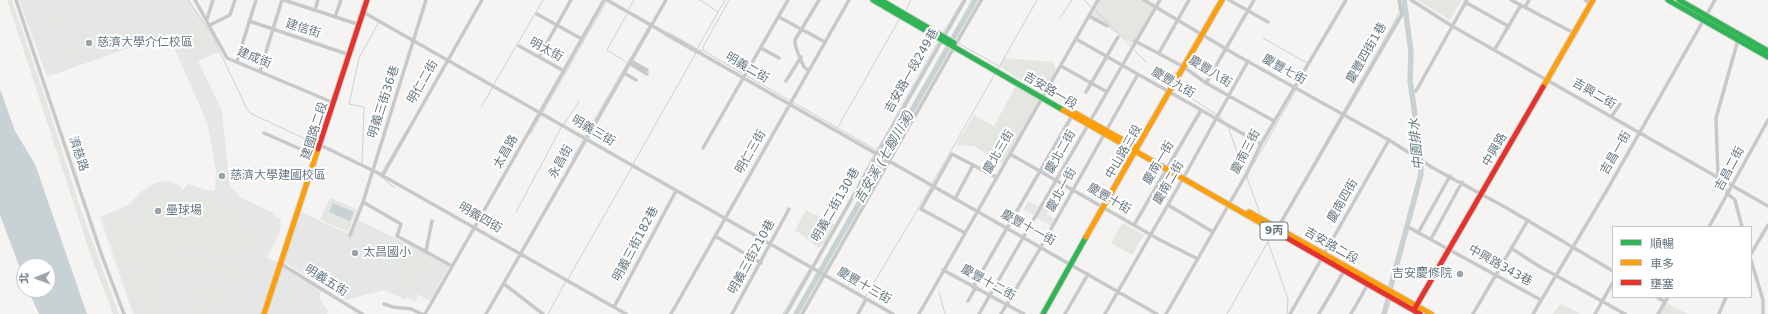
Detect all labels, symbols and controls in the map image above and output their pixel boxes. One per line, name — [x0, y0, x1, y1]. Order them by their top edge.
street label: 建信街 — [284, 17, 322, 41]
street label: 慶豐四街1巷 — [1344, 20, 1390, 86]
street label: 吉安路一段249巷 — [882, 26, 942, 116]
street label: 明太街 — [527, 35, 565, 65]
place label: 慈濟大學介仁校區 — [97, 36, 193, 50]
marker: 慈濟大學介仁校區 — [84, 38, 94, 48]
street label: 建成街 — [235, 45, 273, 71]
street label: 明義二街 — [723, 50, 771, 86]
street label: 慶豐七街 — [1260, 52, 1308, 88]
street label: 慶豐八街 — [1186, 53, 1234, 91]
street label: 明仁二街 — [405, 58, 441, 106]
street label: 明義三街36巷 — [366, 64, 402, 140]
street label: 慶豐九街 — [1149, 65, 1197, 101]
street label: 吉安路一段 — [1021, 69, 1079, 113]
street label: 吉興二街 — [1570, 76, 1618, 112]
street label: 建國路二段 — [299, 100, 331, 162]
water label: 吉安溪 (七腳川溪) — [852, 108, 918, 206]
street label: 明義三街 — [569, 113, 617, 149]
water label: 中園排水 — [1407, 117, 1427, 171]
street label: 中山路三段 — [1103, 122, 1145, 182]
street label: 慶南三街 — [1228, 127, 1264, 177]
street label: 明仁三街 — [733, 128, 769, 176]
street label: 慶北三街 — [981, 128, 1017, 176]
street label: 慶北二街 — [1043, 128, 1079, 176]
street label: 吉昌一街 — [1598, 129, 1634, 177]
street label: 中興路 — [1480, 131, 1510, 169]
street label: 太昌路 — [491, 133, 521, 171]
street label: 濟慈路 — [65, 135, 91, 173]
street label: 慶南一街 — [1140, 139, 1178, 187]
street label: 永昌街 — [546, 143, 576, 181]
street label: 吉昌二街 — [1712, 144, 1748, 194]
street label: 慶南二街 — [1151, 159, 1187, 207]
street label: 明義二街130巷 — [809, 166, 863, 244]
street label: 慶北一街 — [1044, 166, 1080, 214]
place label: 慈濟大學建國校區 — [230, 169, 326, 183]
marker: 慈濟大學建國校區 — [217, 171, 227, 181]
street label: 慶南四街 — [1325, 177, 1361, 225]
street label: 慶豐十街 — [1085, 181, 1133, 217]
street label: 明義四街 — [456, 200, 504, 236]
place label: 壘球場 — [166, 204, 202, 218]
street label: 明義三街182巷 — [610, 204, 662, 284]
marker: 壘球場 — [153, 206, 163, 216]
street label: 慶豐十一街 — [998, 207, 1058, 249]
street label: 明義三街210巷 — [726, 217, 778, 297]
road number: 9丙 — [1260, 222, 1288, 240]
street label: 吉安路二段 — [1301, 225, 1361, 267]
legend — [1612, 226, 1752, 298]
text: 順暢 — [1650, 237, 1674, 251]
street label: 中興路343巷 — [1466, 243, 1534, 289]
place label: 太昌國小 — [363, 246, 411, 260]
marker: 太昌國小 — [350, 248, 360, 258]
text: 車多 — [1650, 257, 1674, 271]
north arrow — [16, 258, 56, 298]
street label: 明義五街 — [302, 262, 350, 300]
street label: 慶豐十二街 — [958, 262, 1018, 304]
street label: 慶豐十三街 — [834, 265, 894, 307]
place label: 吉安慶修院 — [1392, 267, 1452, 281]
marker: 吉安慶修院 — [1455, 269, 1465, 279]
text: 北 — [18, 273, 31, 284]
text: 壅塞 — [1650, 277, 1674, 291]

